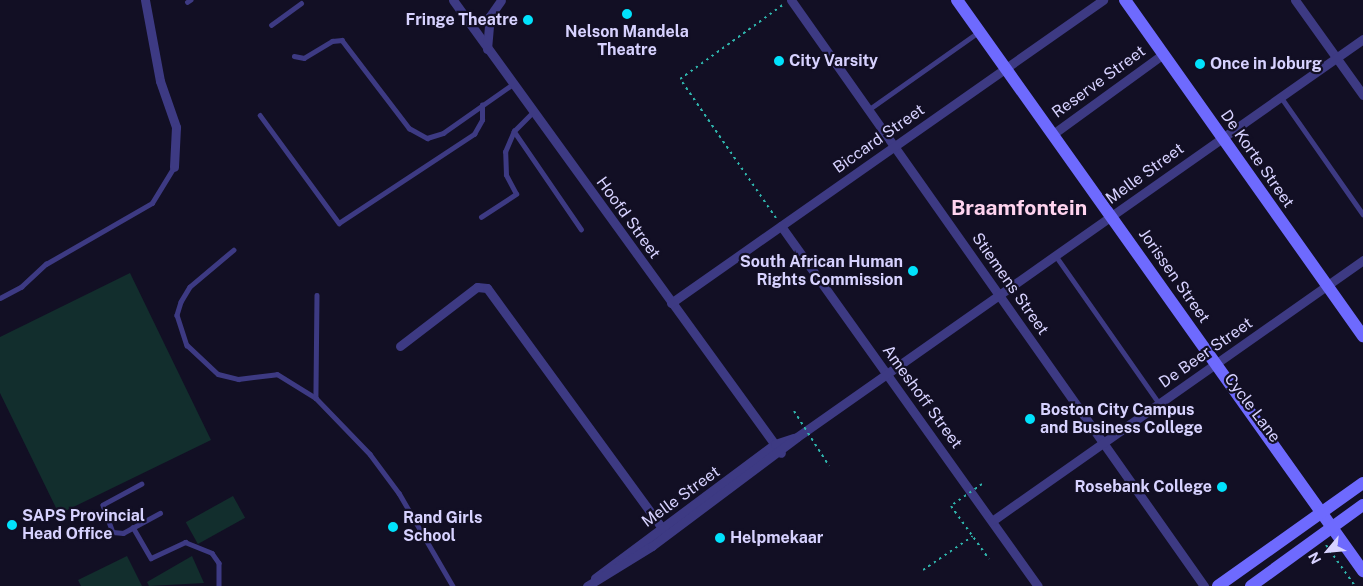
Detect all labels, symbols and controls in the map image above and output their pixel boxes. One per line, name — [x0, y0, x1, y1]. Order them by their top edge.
marker: Nelson Mandela Theatre — [621, 8, 633, 20]
place label: Fringe Theatre — [405, 10, 518, 30]
marker: Fringe Theatre — [522, 14, 534, 26]
place label: Nelson Mandela Theatre — [565, 22, 689, 60]
street label: Reserve Street — [1049, 42, 1149, 122]
place label: City Varsity — [789, 51, 878, 71]
place label: Once in Joburg — [1210, 54, 1322, 74]
marker: City Varsity — [773, 55, 785, 67]
marker: Once in Joburg — [1194, 58, 1206, 70]
street label: Biccard Street — [830, 100, 928, 178]
street label: De Korte Street — [1216, 106, 1298, 212]
street label: Melle Street — [1102, 139, 1188, 209]
street label: Hoofd Street — [592, 173, 664, 263]
district label: Braamfontein — [951, 195, 1087, 221]
street label: Jorissen Street — [1134, 225, 1214, 327]
street label: Stiemens Street — [968, 229, 1052, 339]
place label: South African Human Rights Commission — [740, 252, 903, 290]
marker: South African Human Rights Commission — [907, 265, 919, 277]
street label: De Beer Street — [1156, 314, 1256, 392]
street label: Ameshoff Street — [878, 342, 966, 452]
street label: Cycle Lane — [1220, 370, 1284, 446]
place label: Boston City Campus and Business College — [1040, 400, 1203, 438]
marker: Boston City Campus and Business College — [1024, 413, 1036, 425]
street label: Melle Street — [638, 462, 724, 532]
place label: Rosebank College — [1074, 477, 1212, 497]
marker: Rosebank College — [1216, 481, 1228, 493]
place label: SAPS Provincial Head Office — [22, 506, 145, 544]
place label: Rand Girls School — [403, 508, 482, 546]
marker: SAPS Provincial Head Office — [6, 519, 18, 531]
marker: Rand Girls School — [387, 521, 399, 533]
north arrow — [1303, 526, 1353, 576]
place label: Helpmekaar — [730, 528, 823, 548]
marker: Helpmekaar — [714, 532, 726, 544]
text: N — [1305, 549, 1324, 567]

